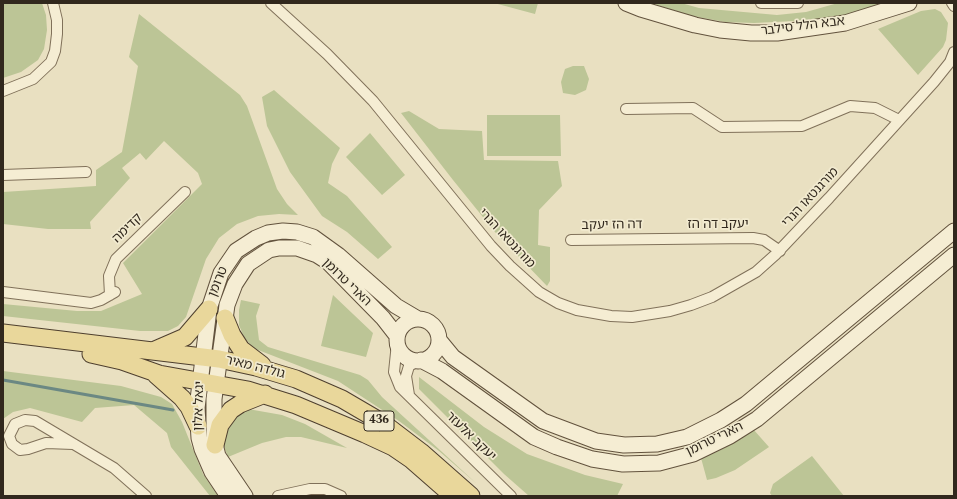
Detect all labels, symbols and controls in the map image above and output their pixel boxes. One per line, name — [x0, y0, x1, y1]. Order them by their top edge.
street label: אבא הלל סילבר — [760, 14, 846, 40]
street label: מורגנטאו הנרי — [779, 165, 843, 231]
street label: מורגנטאו הנרי — [474, 206, 538, 272]
street label: קדימה — [110, 211, 146, 247]
street label: יעקב דה הז — [687, 217, 749, 233]
street label: דה הז יעקב — [581, 218, 643, 234]
street label: הארי טרומן — [318, 256, 374, 310]
street label: טרומן — [206, 264, 232, 300]
street label: גולדה מאיר — [224, 353, 286, 383]
street label: יגאל אלון — [191, 381, 209, 431]
street label: יעקב אלעזר — [442, 409, 498, 465]
road number: 436 — [364, 411, 394, 431]
street label: הארי טרומן — [684, 419, 746, 461]

